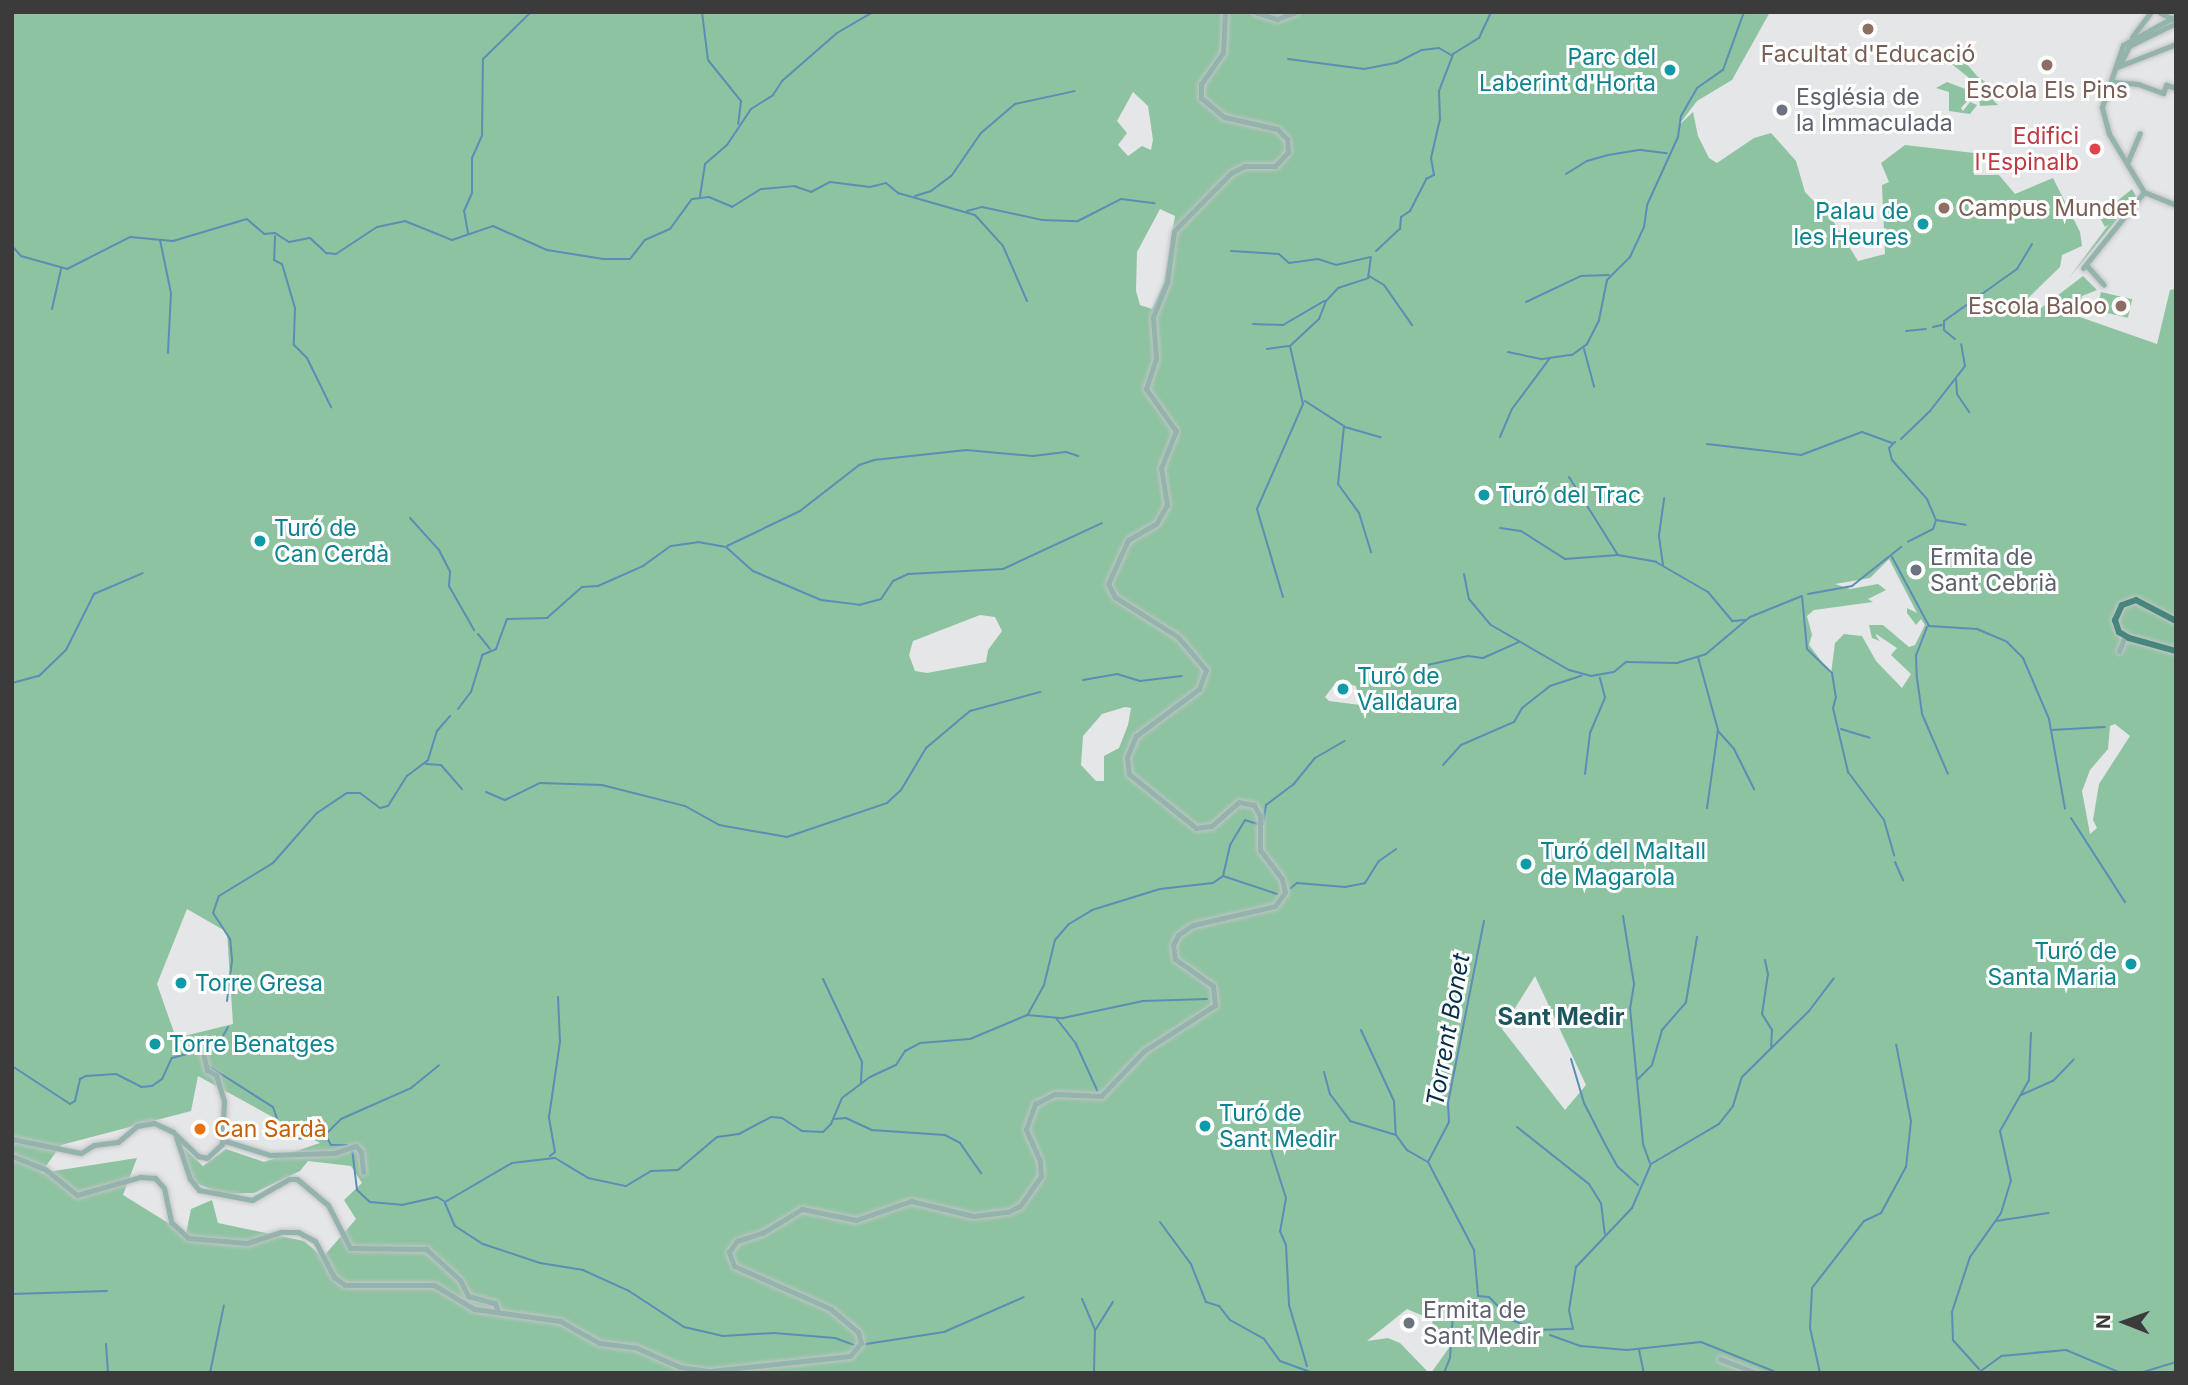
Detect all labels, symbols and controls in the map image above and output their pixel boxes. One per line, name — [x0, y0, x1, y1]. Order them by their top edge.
marker: Facultat d'Educació — [1860, 21, 1876, 37]
place label: Facultat d'Educació — [1761, 40, 1975, 68]
place label: Parc del Laberint d'Horta — [1479, 43, 1656, 97]
marker: Escola Els Pins — [2039, 57, 2055, 73]
marker: Parc del Laberint d'Horta — [1662, 62, 1678, 78]
place label: Escola Els Pins — [1966, 76, 2128, 104]
place label: Església de la Immaculada — [1796, 83, 1953, 137]
marker: Església de la Immaculada — [1774, 102, 1790, 118]
place label: Edifici l'Espinalb — [1975, 122, 2079, 176]
marker: Edifici l'Espinalb — [2085, 139, 2105, 159]
place label: Campus Mundet — [1958, 194, 2137, 222]
place label: Palau de les Heures — [1793, 197, 1909, 251]
marker: Campus Mundet — [1936, 200, 1952, 216]
marker: Palau de les Heures — [1915, 216, 1931, 232]
place label: Escola Baloo — [1968, 292, 2107, 320]
marker: Escola Baloo — [2113, 298, 2129, 314]
place label: Turó del Trac — [1498, 481, 1641, 509]
marker: Turó del Trac — [1476, 487, 1492, 503]
place label: Turó de Can Cerdà — [274, 514, 389, 568]
marker: Turó de Can Cerdà — [252, 533, 268, 549]
place label: Ermita de Sant Cebrià — [1930, 543, 2057, 597]
marker: Ermita de Sant Cebrià — [1908, 562, 1924, 578]
place label: Turó de Valldaura — [1357, 662, 1458, 716]
marker: Turó de Valldaura — [1335, 681, 1351, 697]
place label: Turó del Maltall de Magarola — [1540, 837, 1706, 891]
marker: Turó del Maltall de Magarola — [1518, 856, 1534, 872]
place label: Turó de Santa Maria — [1988, 937, 2117, 991]
water label: Torrent Bonet — [1420, 951, 1476, 1109]
marker: Turó de Santa Maria — [2123, 956, 2139, 972]
place label: Torre Gresa — [195, 969, 323, 997]
marker: Torre Gresa — [173, 975, 189, 991]
district label: Sant Medir — [1497, 1003, 1625, 1031]
place label: Torre Benatges — [169, 1030, 335, 1058]
marker: Torre Benatges — [147, 1036, 163, 1052]
place label: Turó de Sant Medir — [1219, 1099, 1337, 1153]
place label: Can Sardà — [214, 1115, 327, 1143]
marker: Turó de Sant Medir — [1197, 1118, 1213, 1134]
marker: Can Sardà — [192, 1121, 208, 1137]
north arrow — [2090, 1287, 2160, 1357]
place label: Ermita de Sant Medir — [1423, 1296, 1541, 1350]
text: N — [2092, 1314, 2115, 1329]
marker: Ermita de Sant Medir — [1401, 1315, 1417, 1331]

